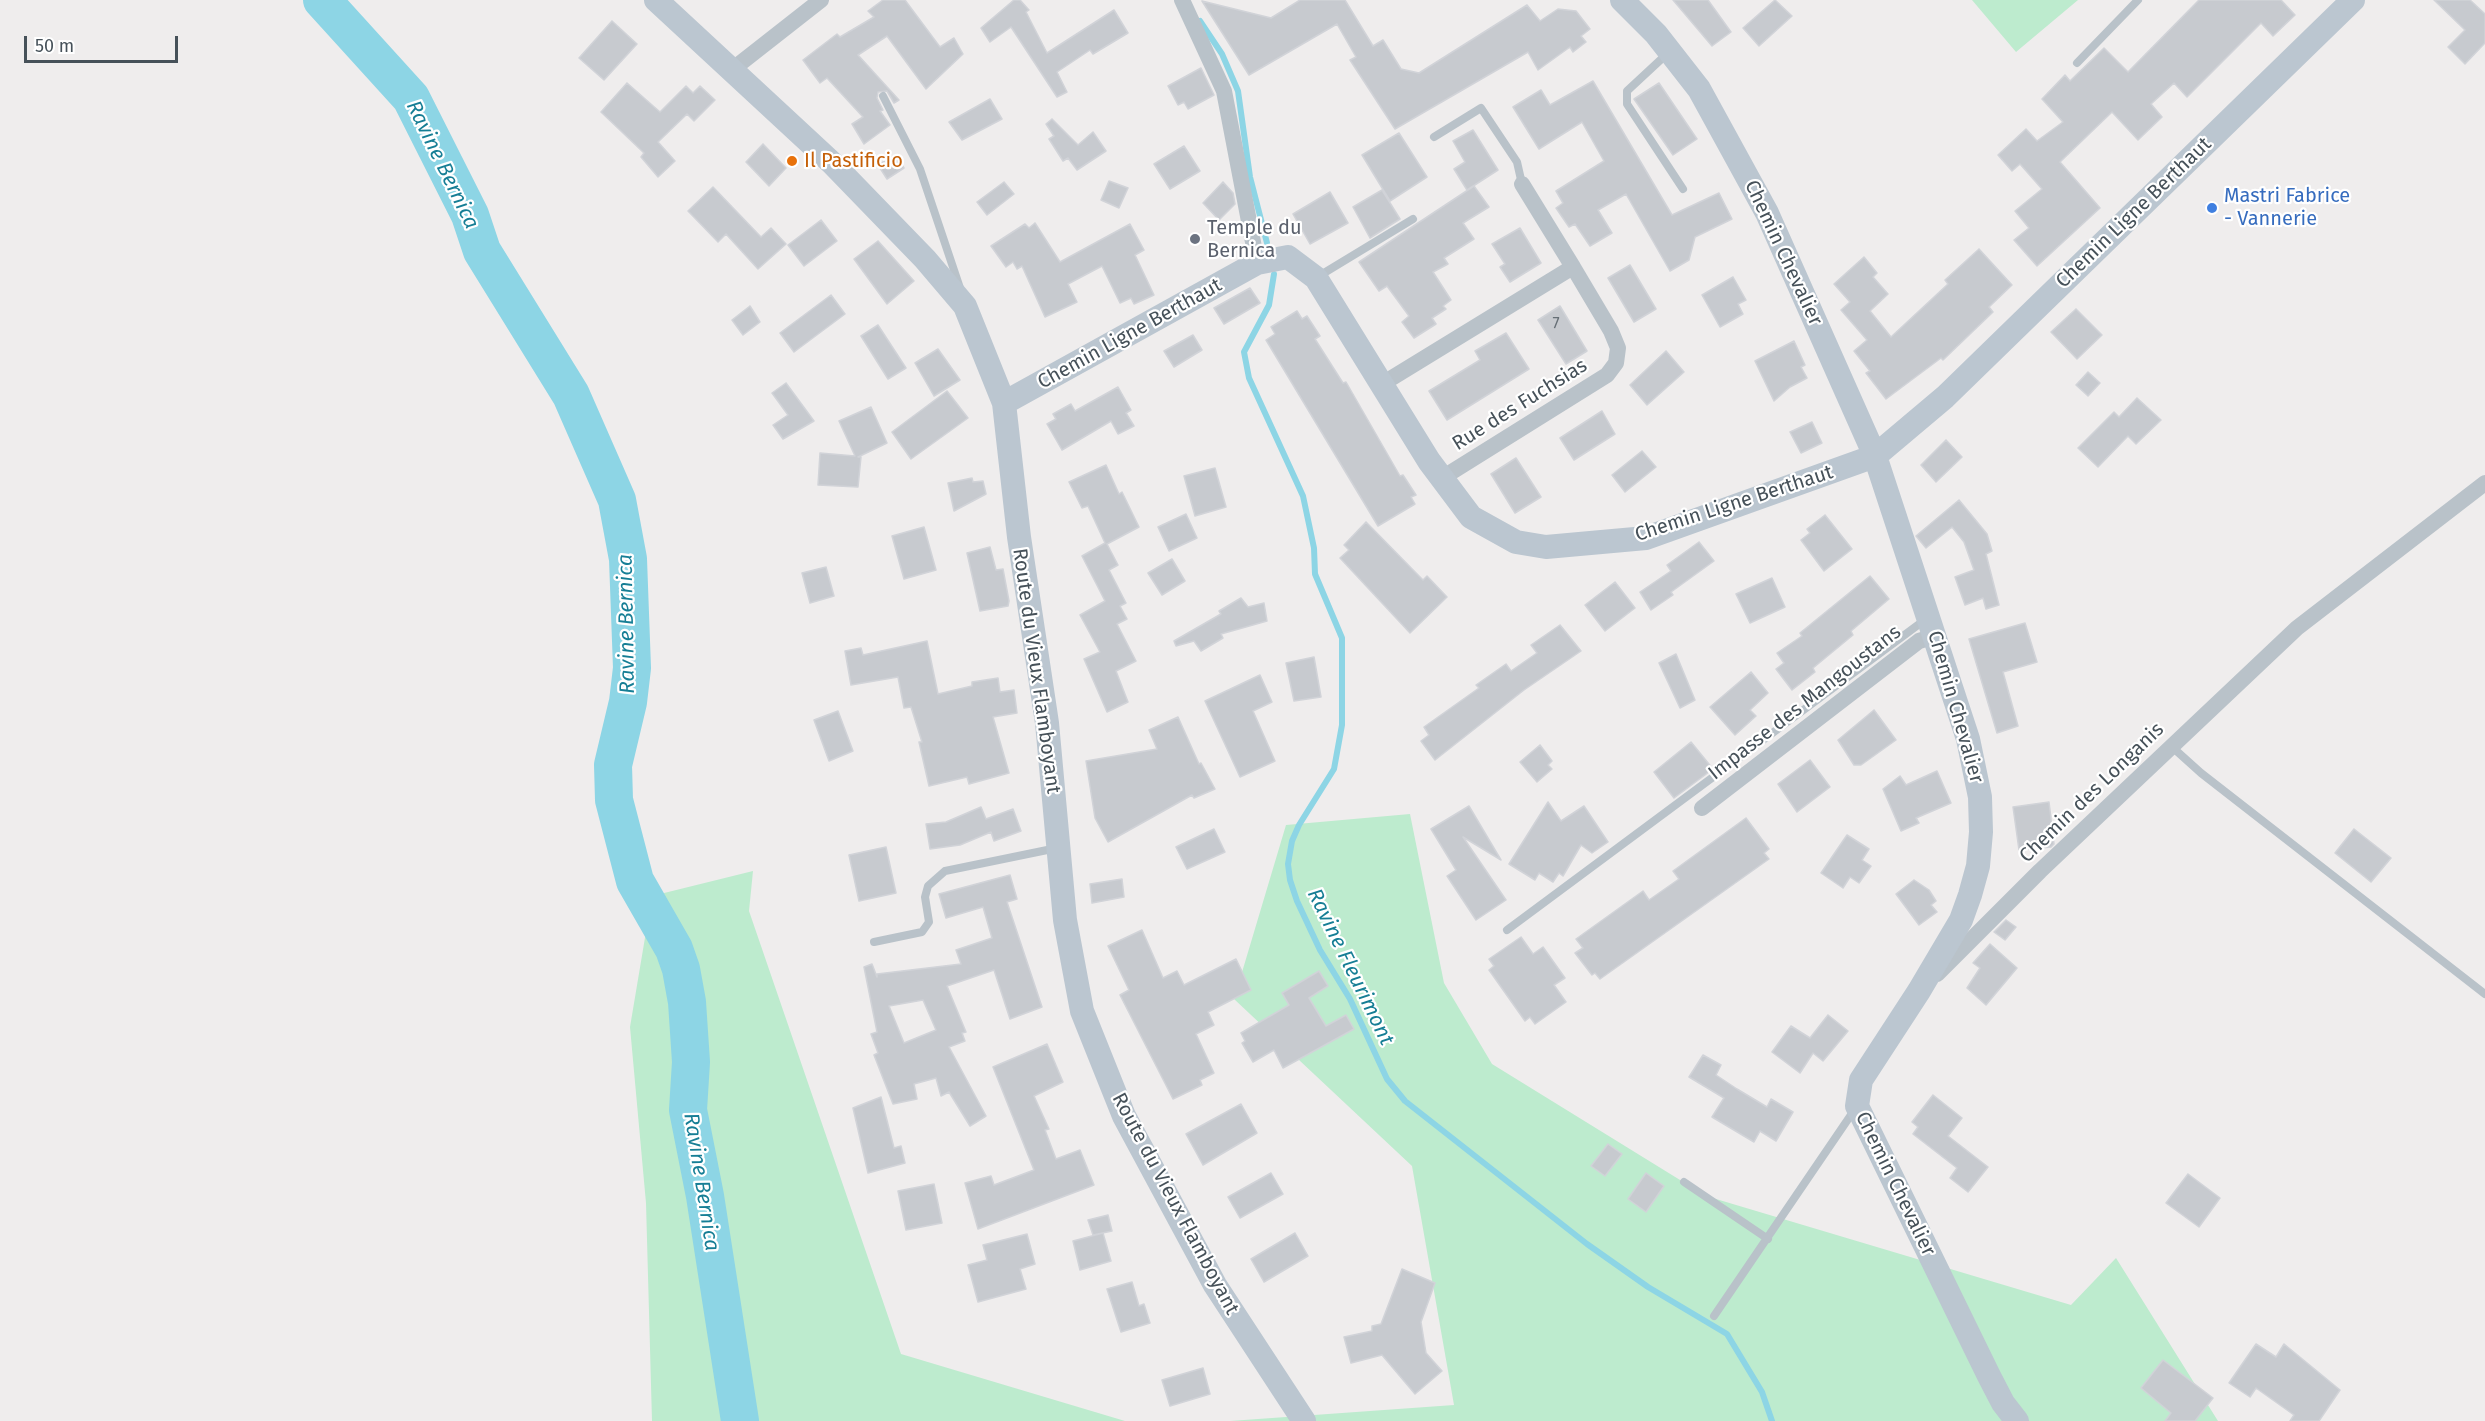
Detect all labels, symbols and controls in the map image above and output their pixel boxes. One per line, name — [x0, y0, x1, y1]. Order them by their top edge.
scale bar — [27, 24, 182, 62]
text: 50 m — [35, 35, 74, 57]
water label: Ravine Bernica — [400, 97, 484, 233]
street label: Chemin Ligne Berthaut — [2051, 133, 2217, 293]
place label: Il Pastificio — [804, 149, 903, 173]
marker: Il Pastificio — [785, 154, 799, 168]
street label: Chemin Chevalier — [1739, 177, 1827, 329]
place label: Mastri Fabrice - Vannerie — [2224, 184, 2350, 231]
marker: Mastri Fabrice - Vannerie — [2205, 201, 2219, 215]
place label: Temple du Bernica — [1207, 216, 1302, 263]
marker: Temple du Bernica — [1188, 232, 1202, 246]
street label: Chemin Ligne Berthaut — [1034, 273, 1226, 395]
house number: 7 — [1552, 315, 1560, 335]
street label: Rue des Fuchsias — [1448, 354, 1592, 456]
street label: Chemin Ligne Berthaut — [1632, 461, 1836, 547]
street label: Route du Vieux Flamboyant — [1007, 547, 1065, 795]
water label: Ravine Bernica — [613, 554, 641, 694]
street label: Impasse des Mangoustans — [1704, 620, 1906, 786]
street label: Chemin Chevalier — [1922, 628, 1988, 786]
street label: Chemin des Longanis — [2015, 718, 2169, 868]
water label: Ravine Fleurimont — [1301, 885, 1399, 1049]
street label: Route du Vieux Flamboyant — [1106, 1089, 1244, 1319]
street label: Chemin Chevalier — [1850, 1108, 1940, 1260]
water label: Ravine Bernica — [678, 1111, 724, 1253]

